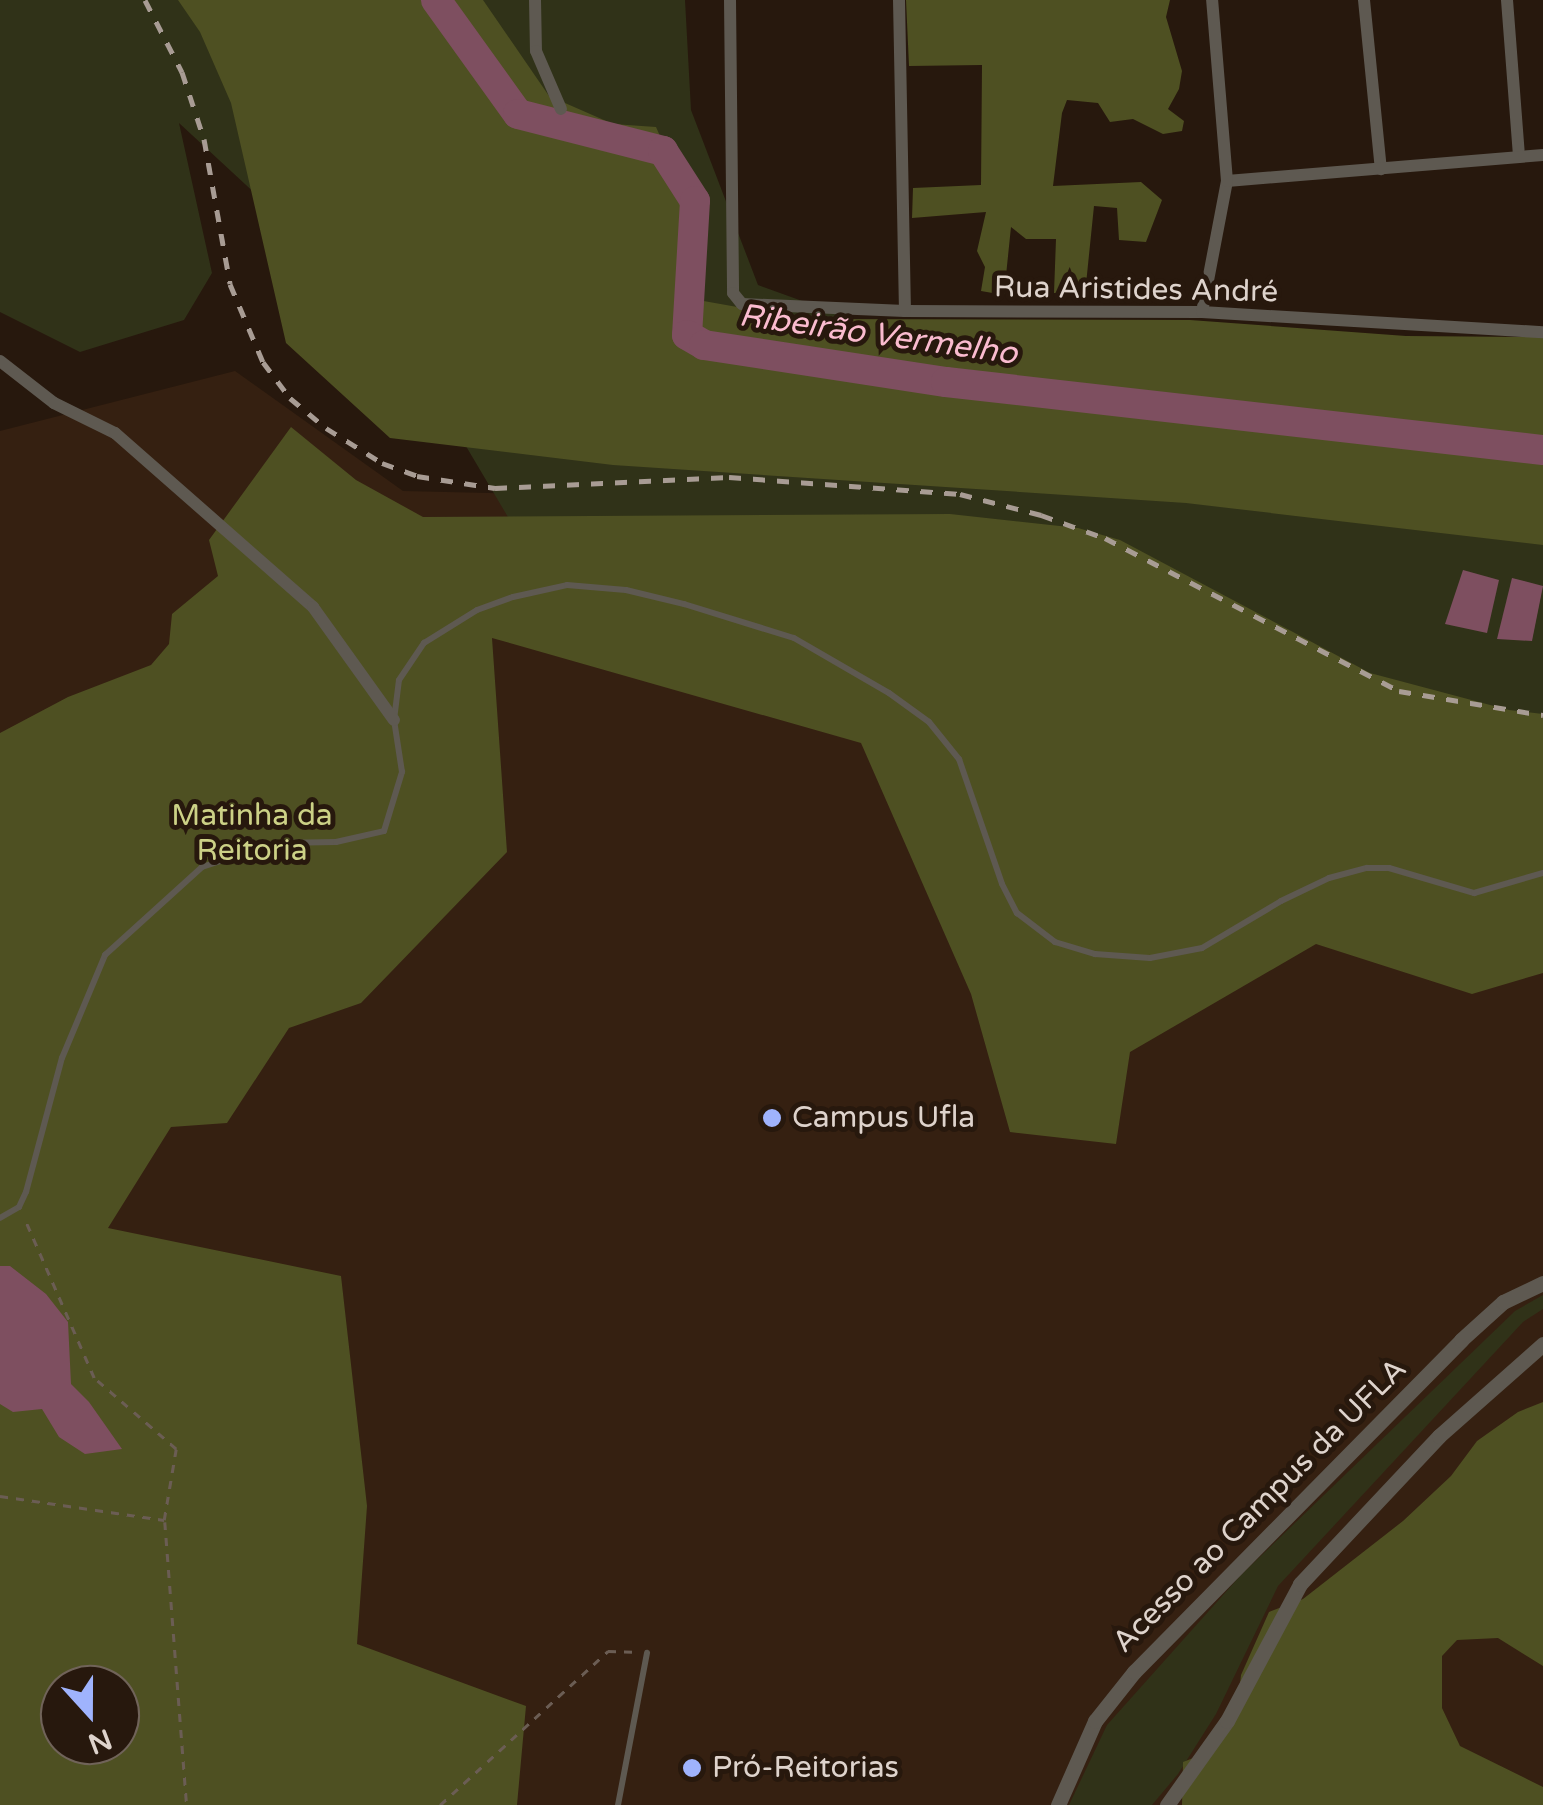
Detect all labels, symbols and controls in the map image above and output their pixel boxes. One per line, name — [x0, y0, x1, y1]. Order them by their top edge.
street label: Rua Aristides André — [994, 270, 1278, 310]
water label: Ribeirão Vermelho — [737, 296, 1019, 374]
park label: Matinha da Reitoria — [171, 798, 333, 868]
place label: Campus Ufla — [792, 1100, 975, 1136]
marker: Campus Ufla — [761, 1107, 783, 1129]
street label: Acesso ao Campus da UFLA — [1106, 1352, 1414, 1660]
north arrow — [40, 1665, 140, 1765]
text: N — [83, 1721, 117, 1761]
place label: Pró-Reitorias — [712, 1750, 899, 1786]
marker: Pró-Reitorias — [681, 1757, 703, 1779]

